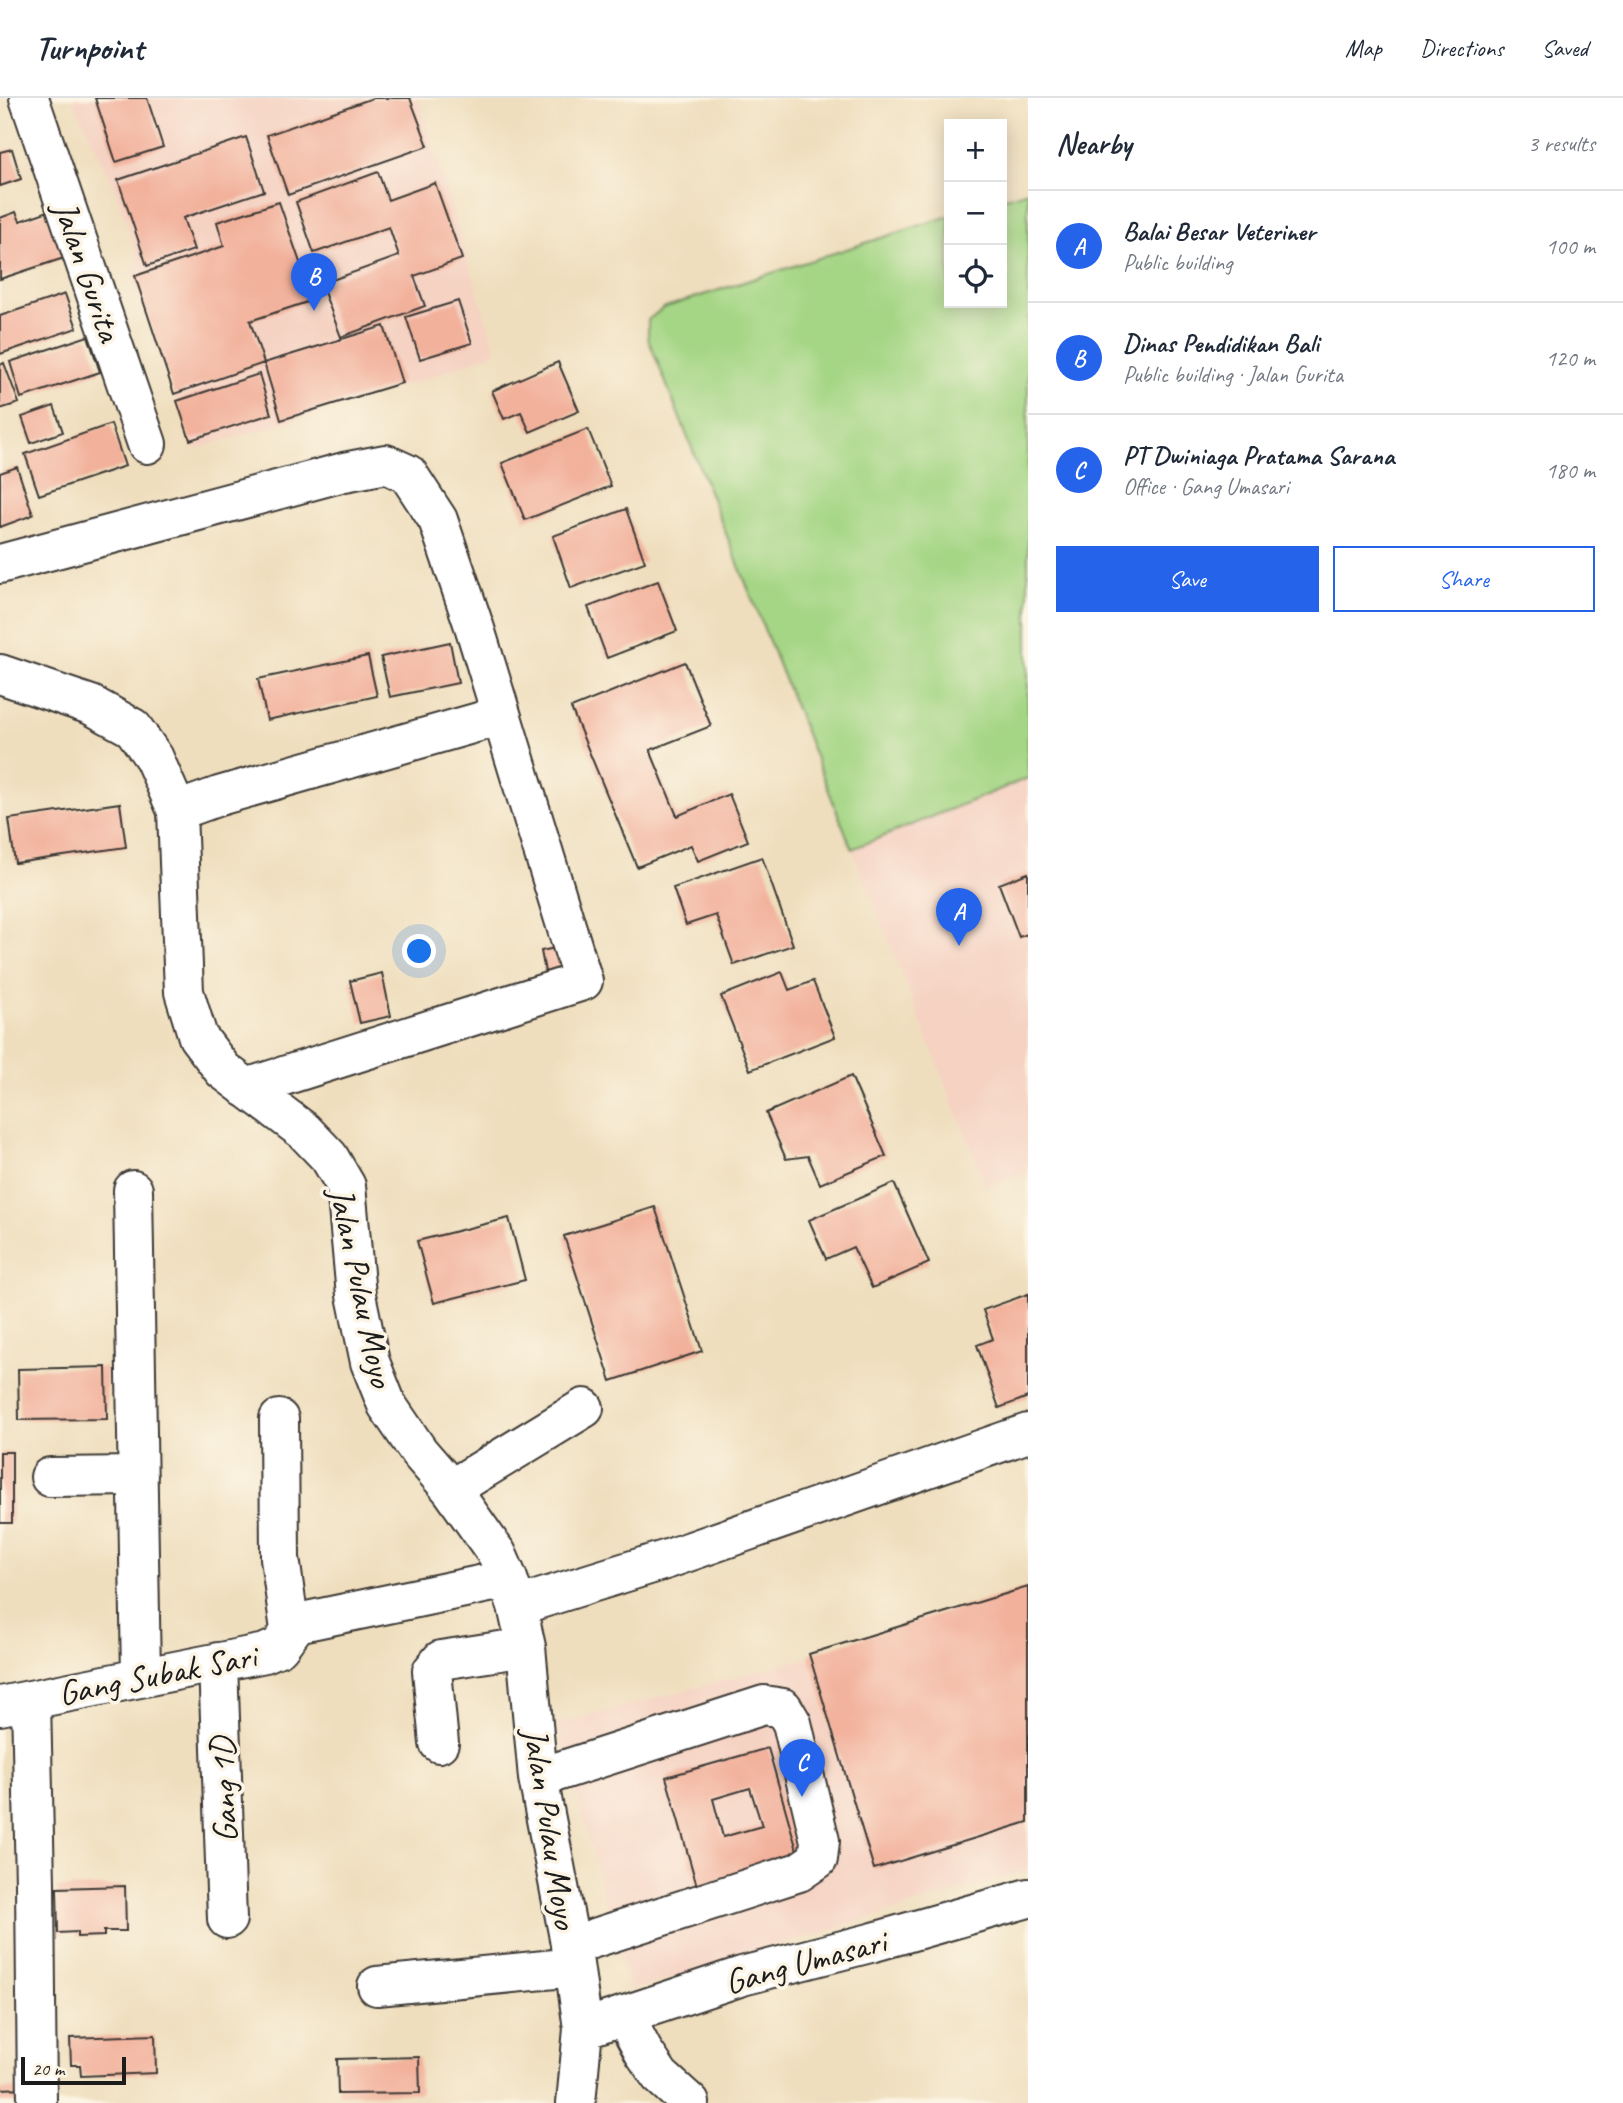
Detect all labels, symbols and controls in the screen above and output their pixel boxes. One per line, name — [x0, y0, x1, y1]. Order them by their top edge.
text: Turnpoint — [35, 27, 143, 69]
text: Map — [1345, 33, 1382, 63]
text: Directions — [1420, 33, 1503, 63]
text: Saved — [1541, 33, 1588, 63]
map controls — [944, 119, 1007, 308]
button: + — [944, 119, 1007, 182]
text: Nearby — [1056, 125, 1132, 163]
text: 3 results — [1528, 129, 1595, 158]
button: − — [944, 182, 1007, 245]
street label: Jalan Gurita — [42, 193, 133, 349]
text: Balai Besar Veteriner — [1123, 215, 1315, 248]
text: A — [1073, 232, 1085, 261]
text: 100 m — [1546, 232, 1595, 261]
button: locate — [944, 245, 1007, 308]
text: Public building — [1123, 248, 1232, 277]
pin: B — [291, 253, 337, 311]
text: Dinas Pendidikan Bali — [1123, 327, 1319, 360]
text: B — [1073, 344, 1085, 373]
text: 120 m — [1546, 344, 1595, 373]
text: Public building · Jalan Gurita — [1123, 360, 1343, 389]
text: PT Dwiniaga Pratama Sarana — [1123, 439, 1394, 472]
text: C — [1074, 456, 1084, 485]
text: 180 m — [1546, 456, 1595, 485]
text: Office · Gang Umasari — [1123, 472, 1289, 501]
button: Save — [1056, 546, 1319, 612]
button: Share — [1333, 546, 1595, 612]
pin: A — [936, 888, 982, 946]
your location — [402, 934, 436, 968]
street label: Jalan Pulau Moyo — [318, 1181, 405, 1393]
street label: Gang Subak Sari — [54, 1632, 264, 1716]
street label: Jalan Pulau Moyo — [512, 1722, 589, 1933]
street label: Gang 1D — [199, 1734, 248, 1843]
pin: C — [779, 1739, 825, 1797]
street label: Gang Umasari — [720, 1917, 895, 2005]
scale bar — [21, 2054, 126, 2086]
text: 20 m — [32, 2057, 64, 2081]

